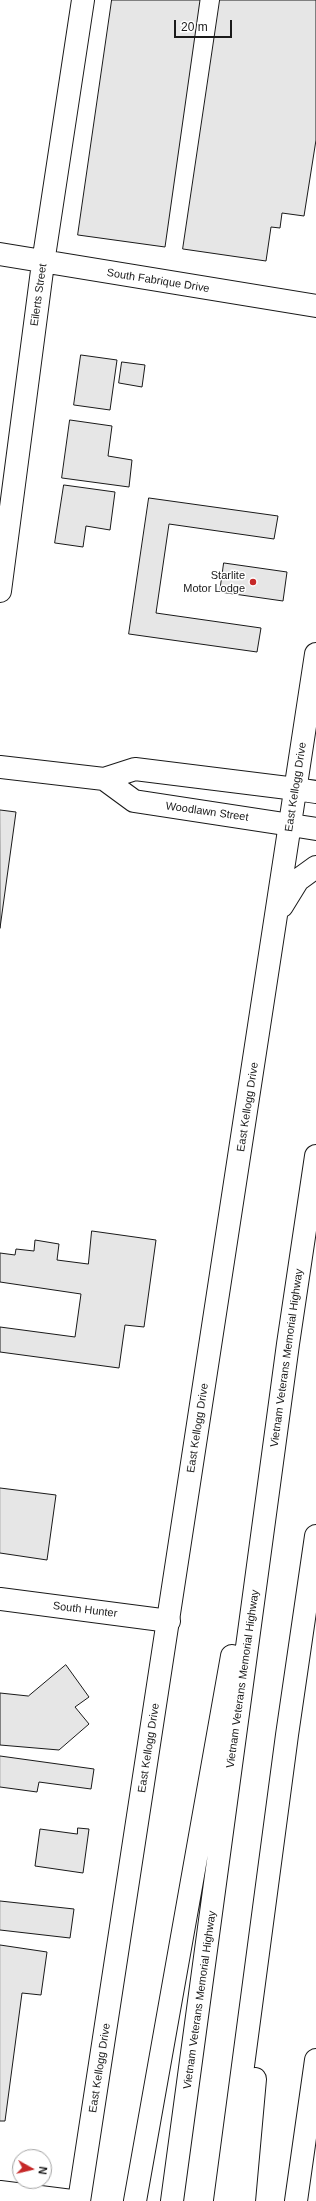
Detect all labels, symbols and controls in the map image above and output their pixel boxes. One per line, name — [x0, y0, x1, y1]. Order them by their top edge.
scale bar — [176, 12, 234, 38]
text: 20 m — [181, 20, 208, 34]
street label: Eilerts Street — [28, 263, 50, 327]
street label: South Fabrique Drive — [106, 266, 210, 296]
place label: Starlite Motor Lodge — [183, 569, 245, 595]
marker: Starlite Motor Lodge — [248, 577, 258, 587]
street label: East Kellogg Drive — [282, 741, 310, 833]
street label: Woodlawn Street — [165, 800, 249, 824]
street label: East Kellogg Drive — [234, 1061, 262, 1153]
street label: Vietnam Veterans Memorial Highway — [268, 1268, 306, 1448]
street label: East Kellogg Drive — [184, 1382, 212, 1474]
street label: Vietnam Veterans Memorial Highway — [224, 1589, 262, 1769]
street label: South Hunter — [52, 1599, 118, 1621]
street label: East Kellogg Drive — [135, 1702, 163, 1794]
street label: Vietnam Veterans Memorial Highway — [181, 1910, 219, 2090]
street label: East Kellogg Drive — [86, 2022, 114, 2114]
north arrow — [12, 2149, 52, 2189]
text: N — [36, 2166, 49, 2175]

